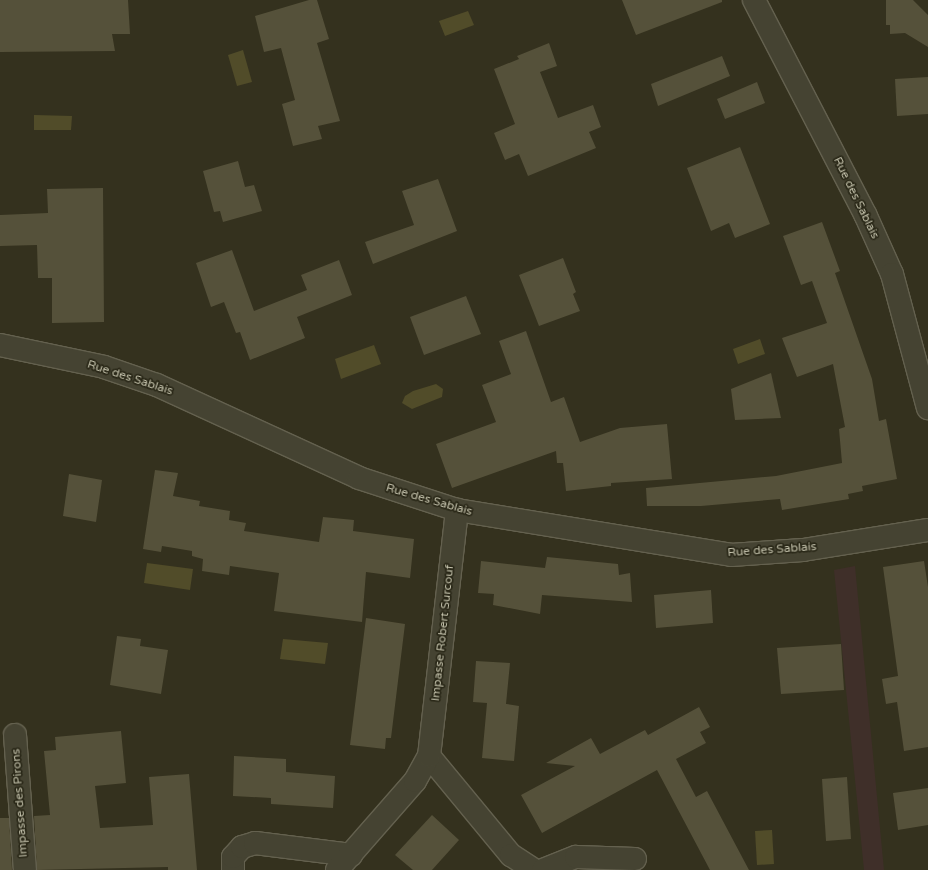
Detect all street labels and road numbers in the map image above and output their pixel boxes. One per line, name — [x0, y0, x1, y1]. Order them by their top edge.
street label: Rue des Sablais — [830, 155, 882, 241]
street label: Rue des Sablais — [85, 357, 175, 399]
street label: Rue des Sablais — [384, 481, 474, 519]
street label: Rue des Sablais — [727, 540, 817, 560]
street label: Impasse Robert Surcouf — [429, 564, 457, 702]
street label: Impasse des Pirons — [9, 748, 31, 858]

